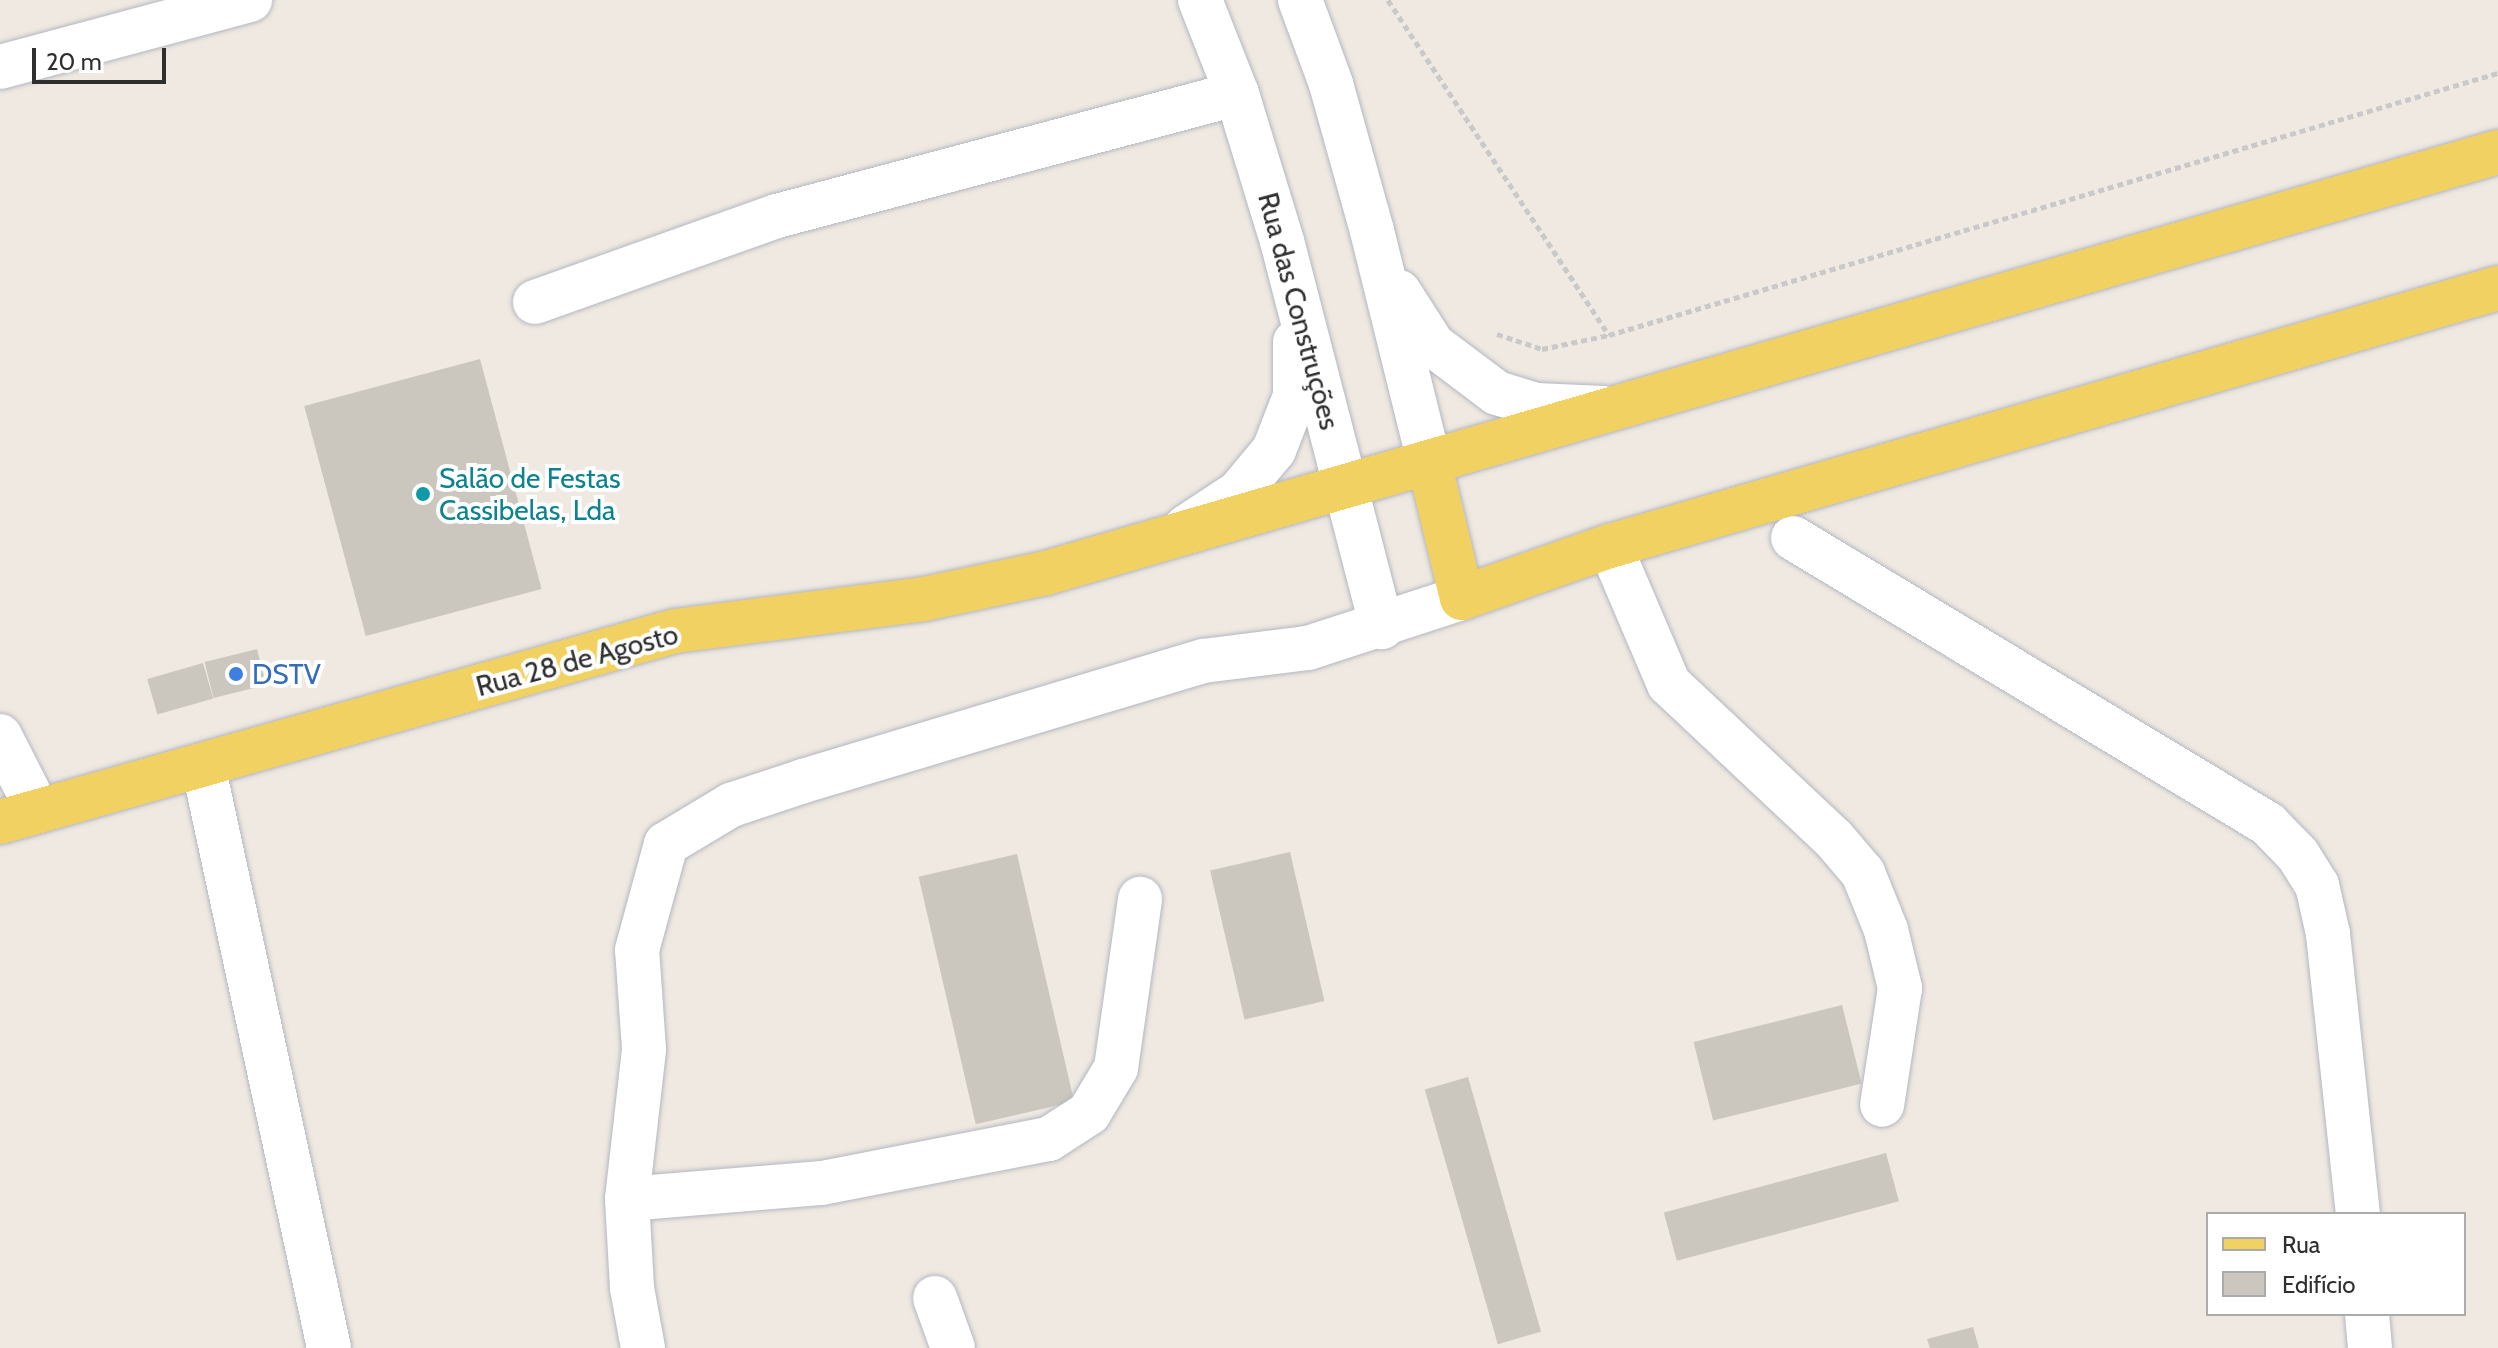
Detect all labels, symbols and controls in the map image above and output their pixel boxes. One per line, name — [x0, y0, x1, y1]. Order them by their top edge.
scale bar — [36, 32, 170, 82]
text: 20 m — [46, 47, 102, 76]
street label: Rua das Construções — [1251, 189, 1347, 433]
place label: Salão de Festas Cassibelas, Lda — [439, 461, 621, 527]
marker: Salão de Festas Cassibelas, Lda — [414, 485, 432, 503]
street label: Rua 28 de Agosto — [472, 617, 682, 703]
place label: DSTV — [252, 657, 321, 691]
marker: DSTV — [227, 665, 245, 683]
legend — [2206, 1212, 2466, 1316]
text: Rua — [2282, 1230, 2320, 1259]
text: Edifício — [2282, 1270, 2356, 1299]

